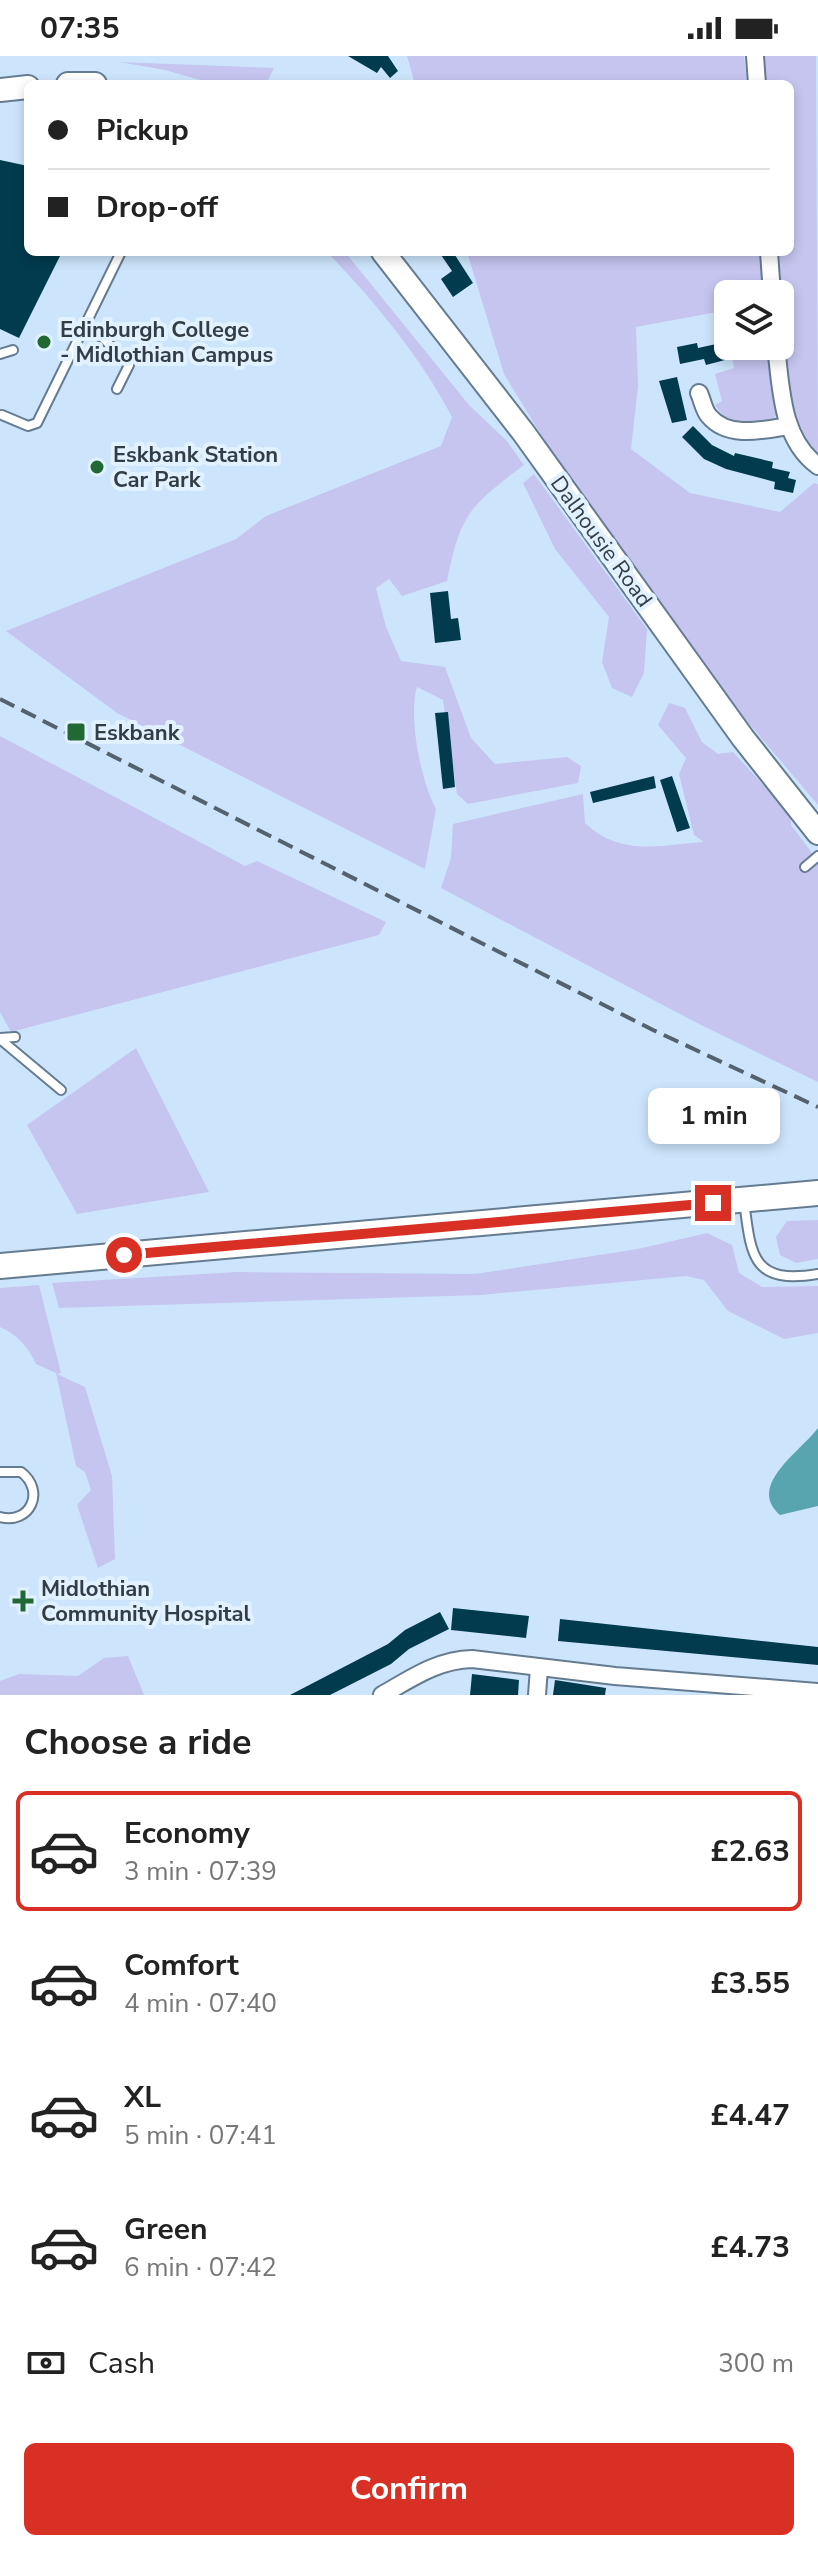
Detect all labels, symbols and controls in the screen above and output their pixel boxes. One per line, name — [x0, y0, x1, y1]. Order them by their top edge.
text: 07:35 — [40, 8, 119, 49]
text: Pickup — [96, 110, 189, 151]
text: Drop-off — [96, 187, 218, 228]
map controls — [714, 280, 794, 360]
button: layers — [714, 280, 794, 360]
place label: Edinburgh College - Midlothian Campus — [60, 315, 273, 370]
marker: Edinburgh College - Midlothian Campus — [35, 333, 53, 351]
place label: Eskbank Station Car Park — [113, 440, 278, 495]
marker: Eskbank Station Car Park — [88, 458, 106, 476]
street label: Dalhousie Road — [543, 470, 659, 613]
place label: Eskbank — [94, 718, 181, 748]
marker: Eskbank — [65, 721, 87, 743]
callout: 1 min — [647, 1087, 779, 1143]
text: 1 min — [680, 1098, 748, 1133]
route end — [695, 1185, 731, 1221]
route start — [106, 1237, 142, 1273]
place label: Midlothian Community Hospital — [41, 1574, 251, 1629]
marker: Midlothian Community Hospital — [12, 1590, 34, 1612]
text: Choose a ride — [24, 1718, 252, 1767]
text: Economy — [124, 1813, 250, 1854]
icon: car — [28, 1815, 100, 1887]
text: £2.63 — [711, 1831, 790, 1872]
text: 3 min · 07:39 — [124, 1854, 277, 1889]
text: Comfort — [124, 1945, 239, 1986]
icon: car — [28, 1947, 100, 2019]
text: £3.55 — [711, 1963, 790, 2004]
text: 4 min · 07:40 — [124, 1986, 277, 2021]
text: XL — [124, 2077, 161, 2118]
icon: car — [28, 2079, 100, 2151]
text: £4.47 — [711, 2095, 790, 2136]
text: 5 min · 07:41 — [124, 2118, 277, 2153]
text: Green — [124, 2209, 208, 2250]
icon: car — [28, 2211, 100, 2283]
text: £4.73 — [711, 2227, 790, 2268]
text: 6 min · 07:42 — [124, 2250, 277, 2285]
icon: cash — [24, 2341, 68, 2385]
text: Cash — [88, 2343, 155, 2384]
text: 300 m — [718, 2346, 794, 2381]
button: Confirm — [24, 2443, 794, 2535]

